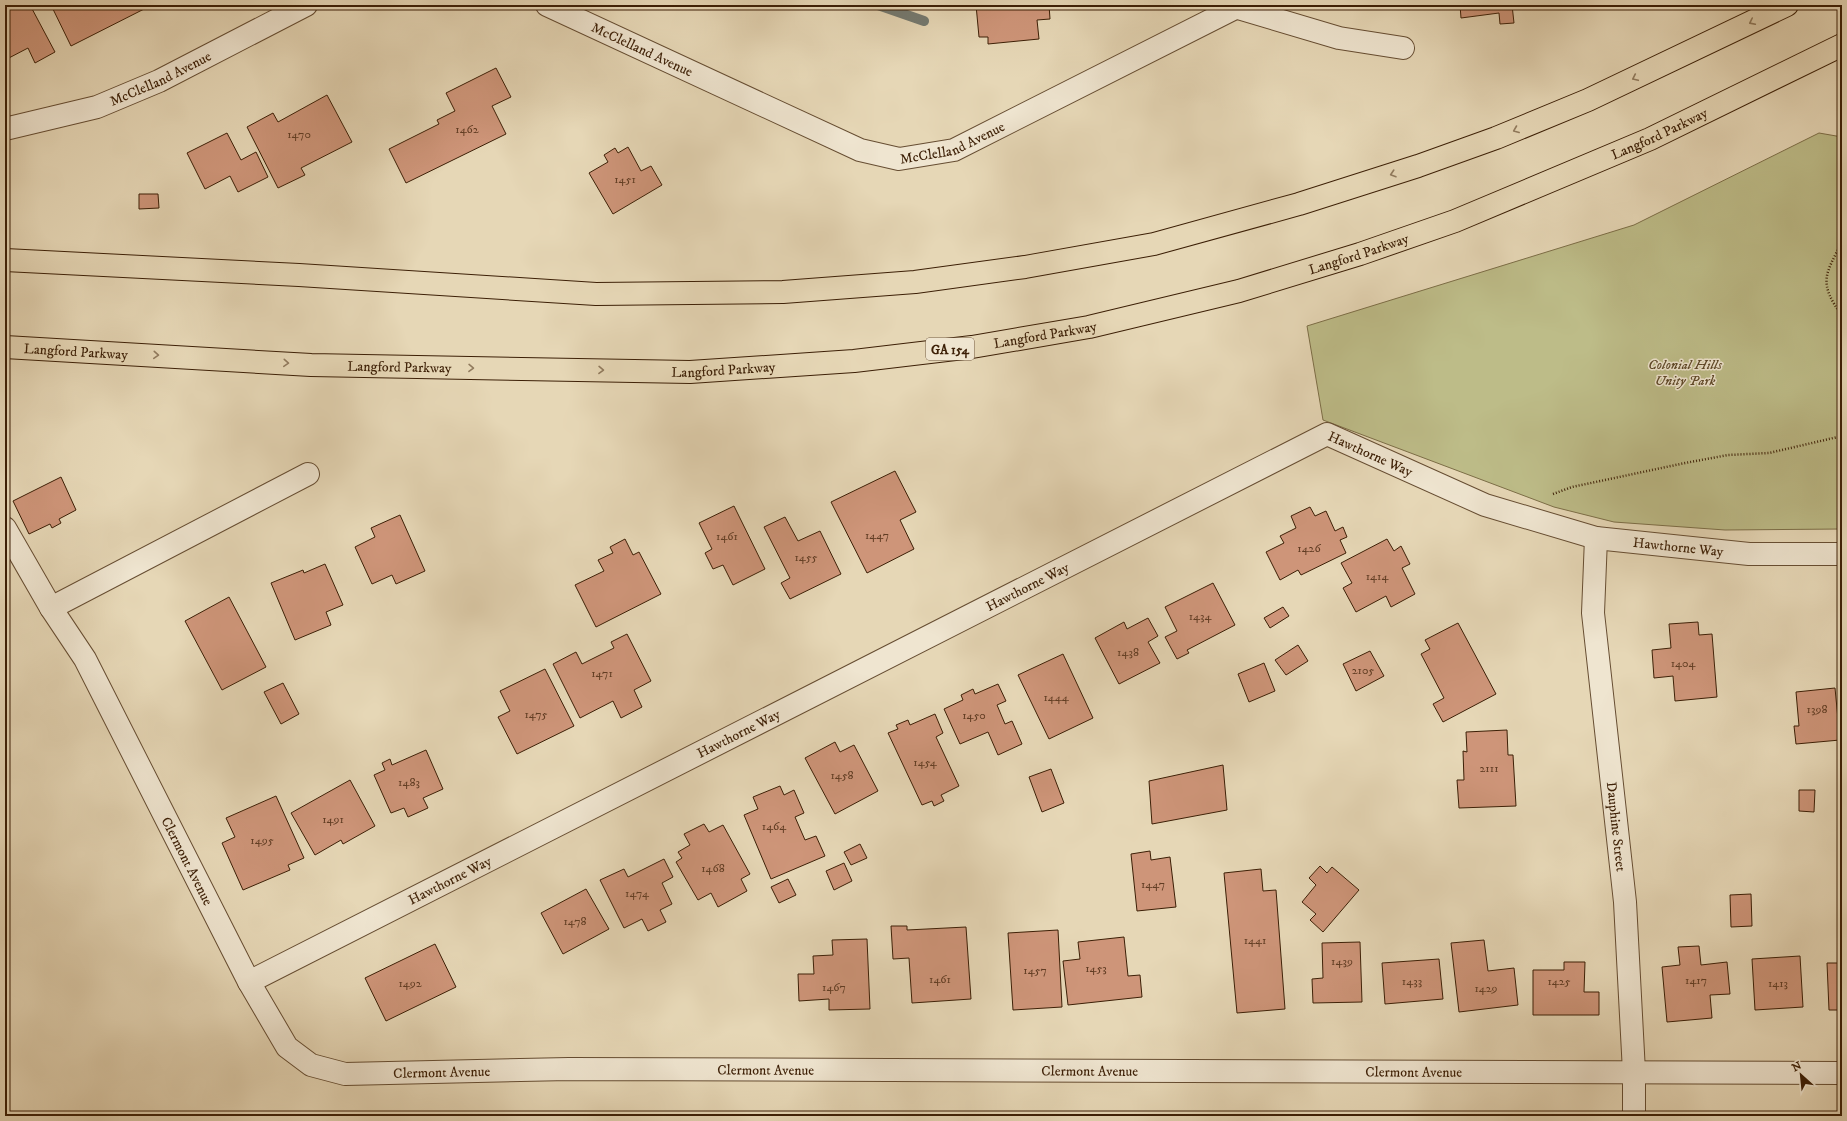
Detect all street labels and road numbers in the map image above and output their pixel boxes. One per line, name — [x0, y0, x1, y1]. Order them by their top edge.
street label: McClelland Avenue — [588, 19, 696, 81]
street label: McClelland Avenue — [107, 48, 215, 111]
street label: Langford Parkway — [1609, 104, 1711, 164]
street label: McClelland Avenue — [899, 118, 1008, 169]
street label: Langford Parkway — [1307, 230, 1412, 279]
street label: Langford Parkway — [992, 317, 1099, 353]
road number: GA 154 — [926, 338, 974, 360]
street label: Langford Parkway — [23, 340, 129, 364]
street label: Langford Parkway — [347, 358, 452, 378]
street label: Langford Parkway — [671, 358, 776, 382]
street label: Hawthorne Way — [1325, 428, 1416, 481]
street label: Hawthorne Way — [1632, 534, 1725, 561]
street label: Hawthorne Way — [983, 558, 1073, 616]
street label: Hawthorne Way — [694, 705, 784, 763]
street label: Dauphine Street — [1602, 781, 1630, 873]
street label: Clermont Avenue — [157, 814, 217, 909]
street label: Hawthorne Way — [405, 852, 495, 910]
street label: Clermont Avenue — [717, 1061, 814, 1080]
street label: Clermont Avenue — [1041, 1062, 1138, 1081]
street label: Clermont Avenue — [393, 1063, 491, 1083]
street label: Clermont Avenue — [1365, 1064, 1462, 1082]

